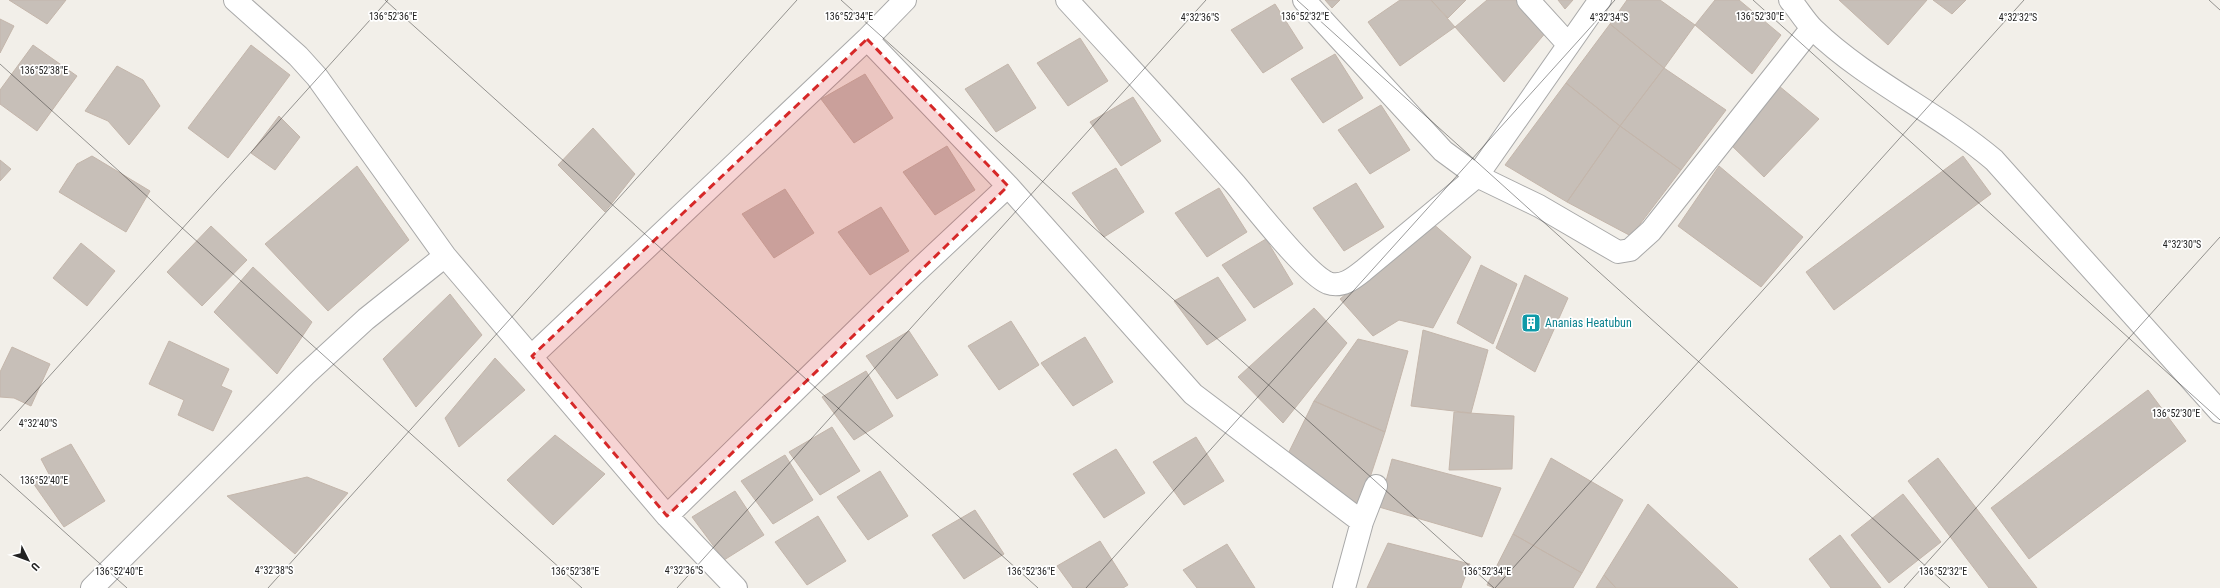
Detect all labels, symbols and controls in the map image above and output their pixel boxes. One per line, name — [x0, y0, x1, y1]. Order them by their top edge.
text: 136°52'36"E — [369, 11, 417, 22]
text: 136°52'34"E — [825, 11, 873, 22]
text: 136°52'32"E — [1281, 11, 1329, 22]
text: 136°52'30"E — [1736, 11, 1784, 22]
text: 4°32'36"S — [1181, 12, 1219, 23]
text: 4°32'34"S — [1590, 12, 1628, 23]
text: 4°32'32"S — [1999, 12, 2037, 23]
text: 136°52'38"E — [20, 65, 68, 76]
text: 4°32'30"S — [2163, 239, 2201, 250]
building icon: Ananias Heatubun — [1520, 312, 1542, 334]
place label: Ananias Heatubun — [1545, 316, 1632, 330]
text: 136°52'30"E — [2152, 408, 2200, 419]
text: 4°32'40"S — [19, 418, 57, 429]
text: 136°52'40"E — [20, 475, 68, 486]
north arrow — [8, 540, 48, 580]
text: U — [28, 560, 42, 573]
text: 4°32'38"S — [255, 565, 293, 576]
text: 4°32'36"S — [665, 565, 703, 576]
text: 136°52'40"E — [95, 566, 143, 577]
text: 136°52'38"E — [551, 566, 599, 577]
text: 136°52'36"E — [1007, 566, 1055, 577]
text: 136°52'34"E — [1463, 566, 1511, 577]
text: 136°52'32"E — [1919, 566, 1967, 577]

